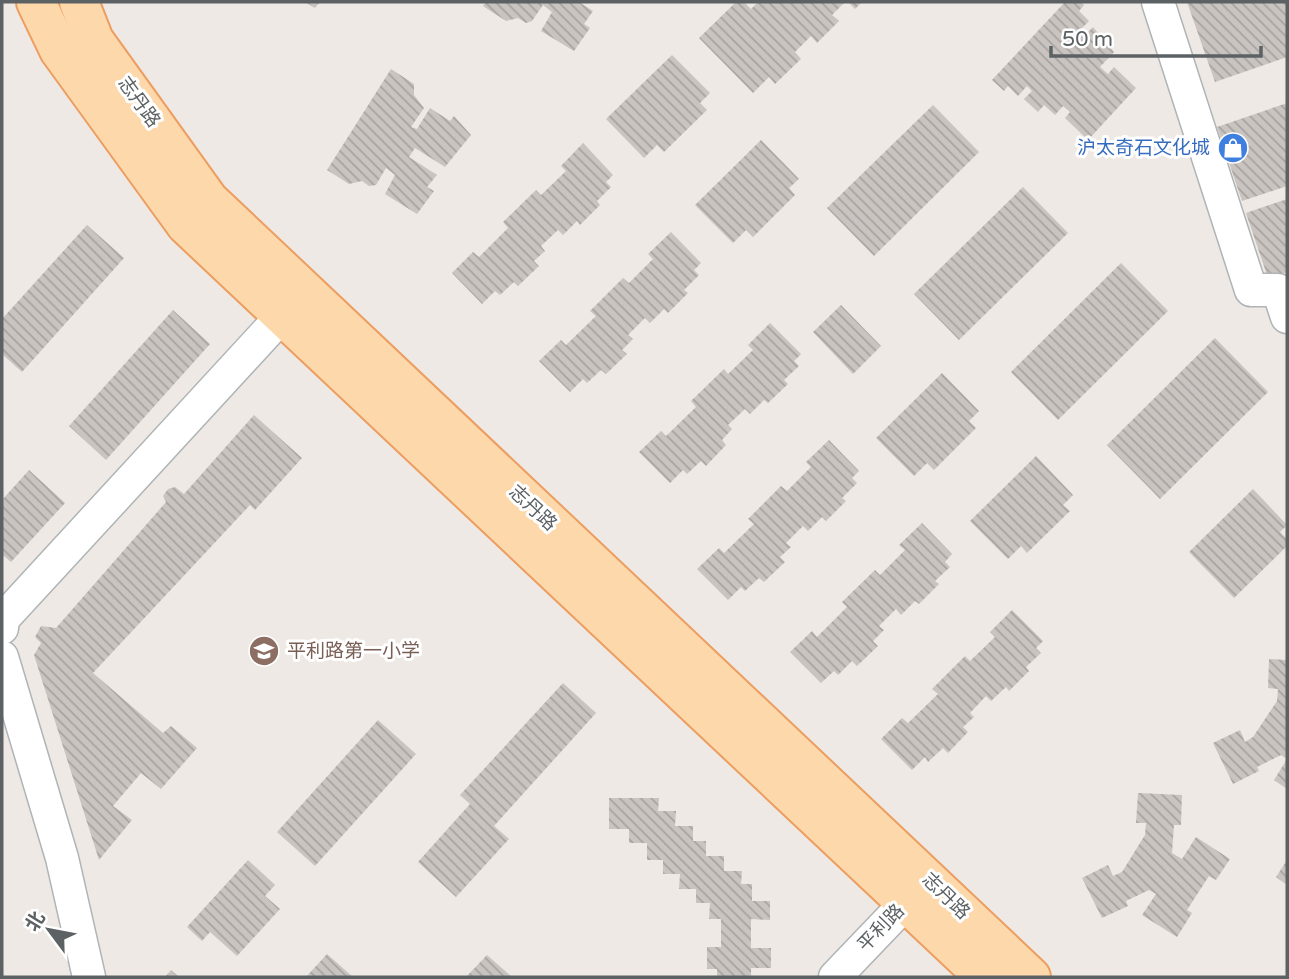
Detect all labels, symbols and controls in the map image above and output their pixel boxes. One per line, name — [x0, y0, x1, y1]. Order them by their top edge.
scale bar — [1051, 14, 1261, 58]
text: 50 m — [1062, 27, 1113, 52]
street label: 志丹路 — [113, 72, 165, 132]
shop icon: 沪太奇石文化城 — [1216, 131, 1250, 165]
place label: 沪太奇石文化城 — [1077, 137, 1210, 159]
street label: 志丹路 — [505, 481, 561, 535]
school or university icon: 平利路第一小学 — [247, 634, 281, 668]
place label: 平利路第一小学 — [287, 640, 420, 662]
street label: 志丹路 — [918, 868, 974, 924]
north arrow — [14, 895, 84, 965]
street label: 平利路 — [853, 900, 909, 956]
text: 北 — [21, 908, 50, 935]

